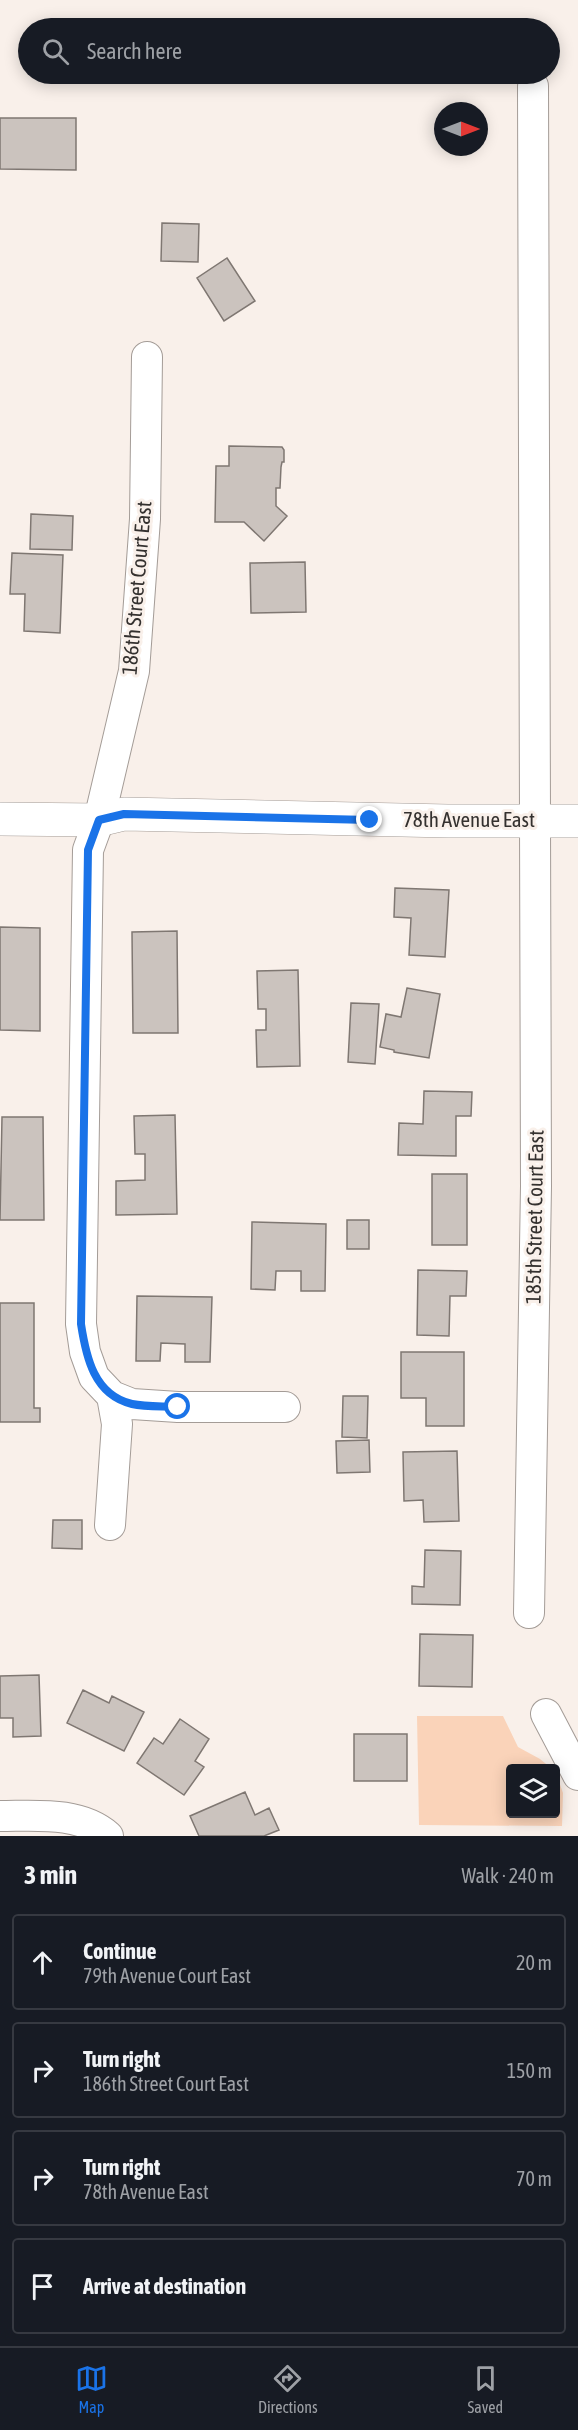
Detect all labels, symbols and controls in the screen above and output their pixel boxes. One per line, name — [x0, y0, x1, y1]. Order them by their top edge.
search box — [18, 18, 560, 84]
icon: search — [39, 35, 72, 68]
text: Search here — [87, 38, 182, 64]
north arrow — [434, 102, 488, 156]
street label: 186th Street Court East — [116, 500, 156, 676]
route end — [356, 806, 382, 832]
street label: 78th Avenue East — [403, 807, 535, 831]
street label: 185th Street Court East — [520, 1130, 548, 1304]
route start — [164, 1393, 190, 1419]
map controls — [506, 1764, 560, 1818]
button: layers — [506, 1764, 560, 1818]
text: 3 min — [24, 1860, 77, 1890]
text: Walk · 240 m — [462, 1864, 554, 1887]
text: Continue — [83, 1938, 157, 1964]
icon: ahead — [26, 1946, 59, 1979]
text: 20 m — [516, 1951, 552, 1974]
text: 79th Avenue Court East — [83, 1964, 251, 1987]
text: Turn right — [83, 2046, 160, 2072]
icon: right — [26, 2054, 59, 2087]
text: 150 m — [507, 2059, 552, 2082]
text: 186th Street Court East — [83, 2072, 249, 2095]
text: Turn right — [83, 2154, 160, 2180]
icon: right — [26, 2162, 59, 2195]
text: 70 m — [516, 2167, 552, 2190]
text: 78th Avenue East — [83, 2180, 209, 2203]
icon: arrive — [26, 2270, 59, 2303]
text: Arrive at destination — [83, 2273, 246, 2299]
tab: Map — [75, 2362, 108, 2416]
tab: Directions — [258, 2362, 318, 2416]
tab: Saved — [468, 2362, 503, 2416]

